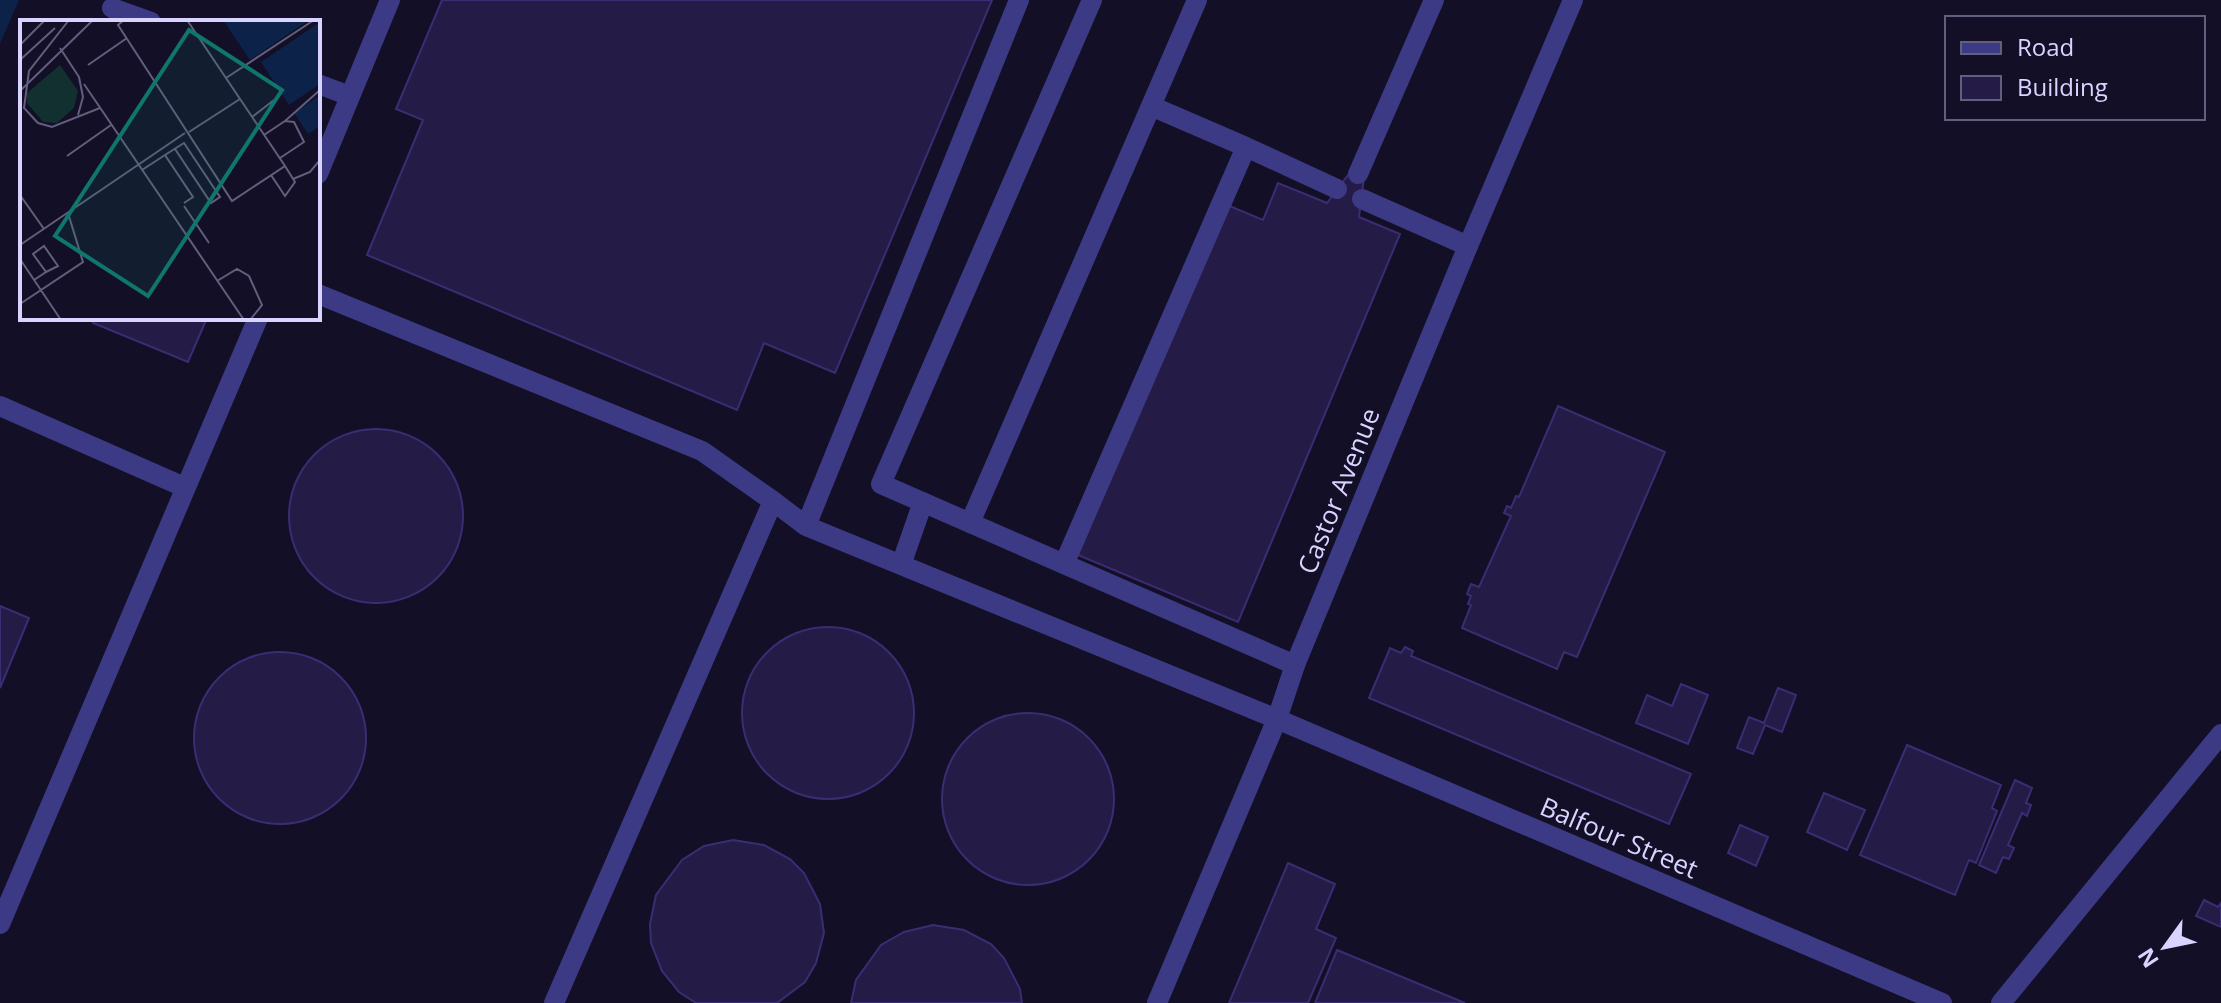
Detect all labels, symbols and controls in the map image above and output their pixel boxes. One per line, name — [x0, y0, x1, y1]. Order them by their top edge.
legend — [1945, 16, 2205, 120]
inset map — [20, 20, 320, 320]
text: Road — [2017, 30, 2074, 63]
text: Building — [2017, 70, 2108, 103]
street label: Castor Avenue — [1288, 402, 1388, 579]
street label: Balfour Street — [1535, 788, 1704, 886]
north arrow — [2125, 907, 2205, 987]
text: N — [2130, 943, 2165, 974]

